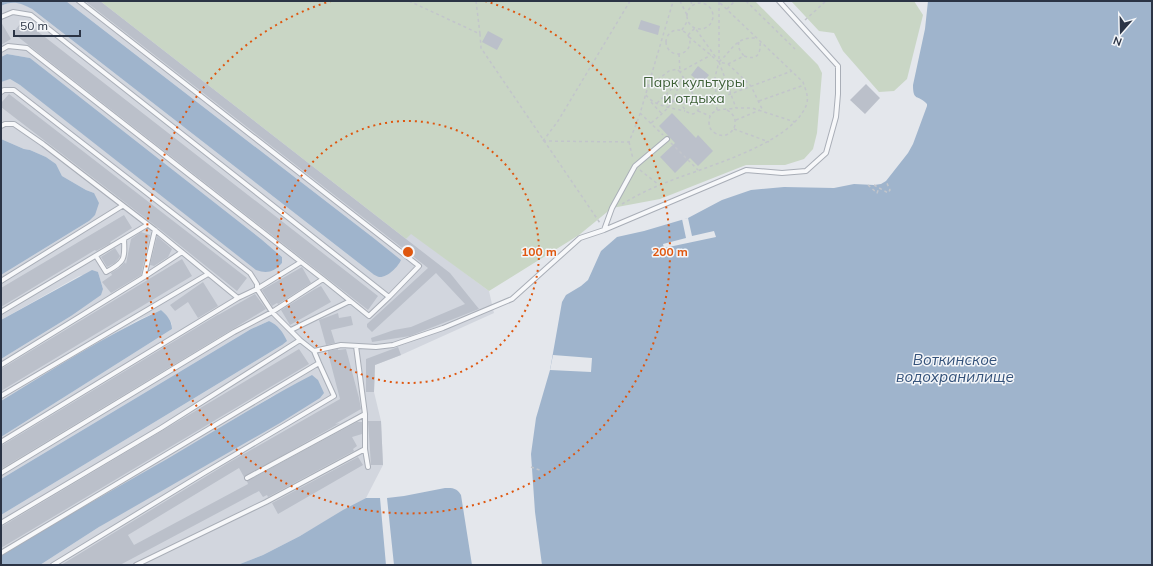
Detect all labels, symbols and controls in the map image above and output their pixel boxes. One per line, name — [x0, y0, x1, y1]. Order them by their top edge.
scale bar — [14, 12, 80, 38]
north arrow — [1101, 12, 1141, 52]
text: 50 m — [20, 18, 48, 33]
text: N — [1111, 33, 1124, 49]
park label: Парк культуры и отдыха — [643, 73, 745, 107]
text: 100 m — [521, 244, 557, 259]
text: 200 m — [652, 244, 688, 259]
centre of rings — [401, 245, 415, 259]
water label: Воткинское водохранилище — [896, 350, 1014, 386]

